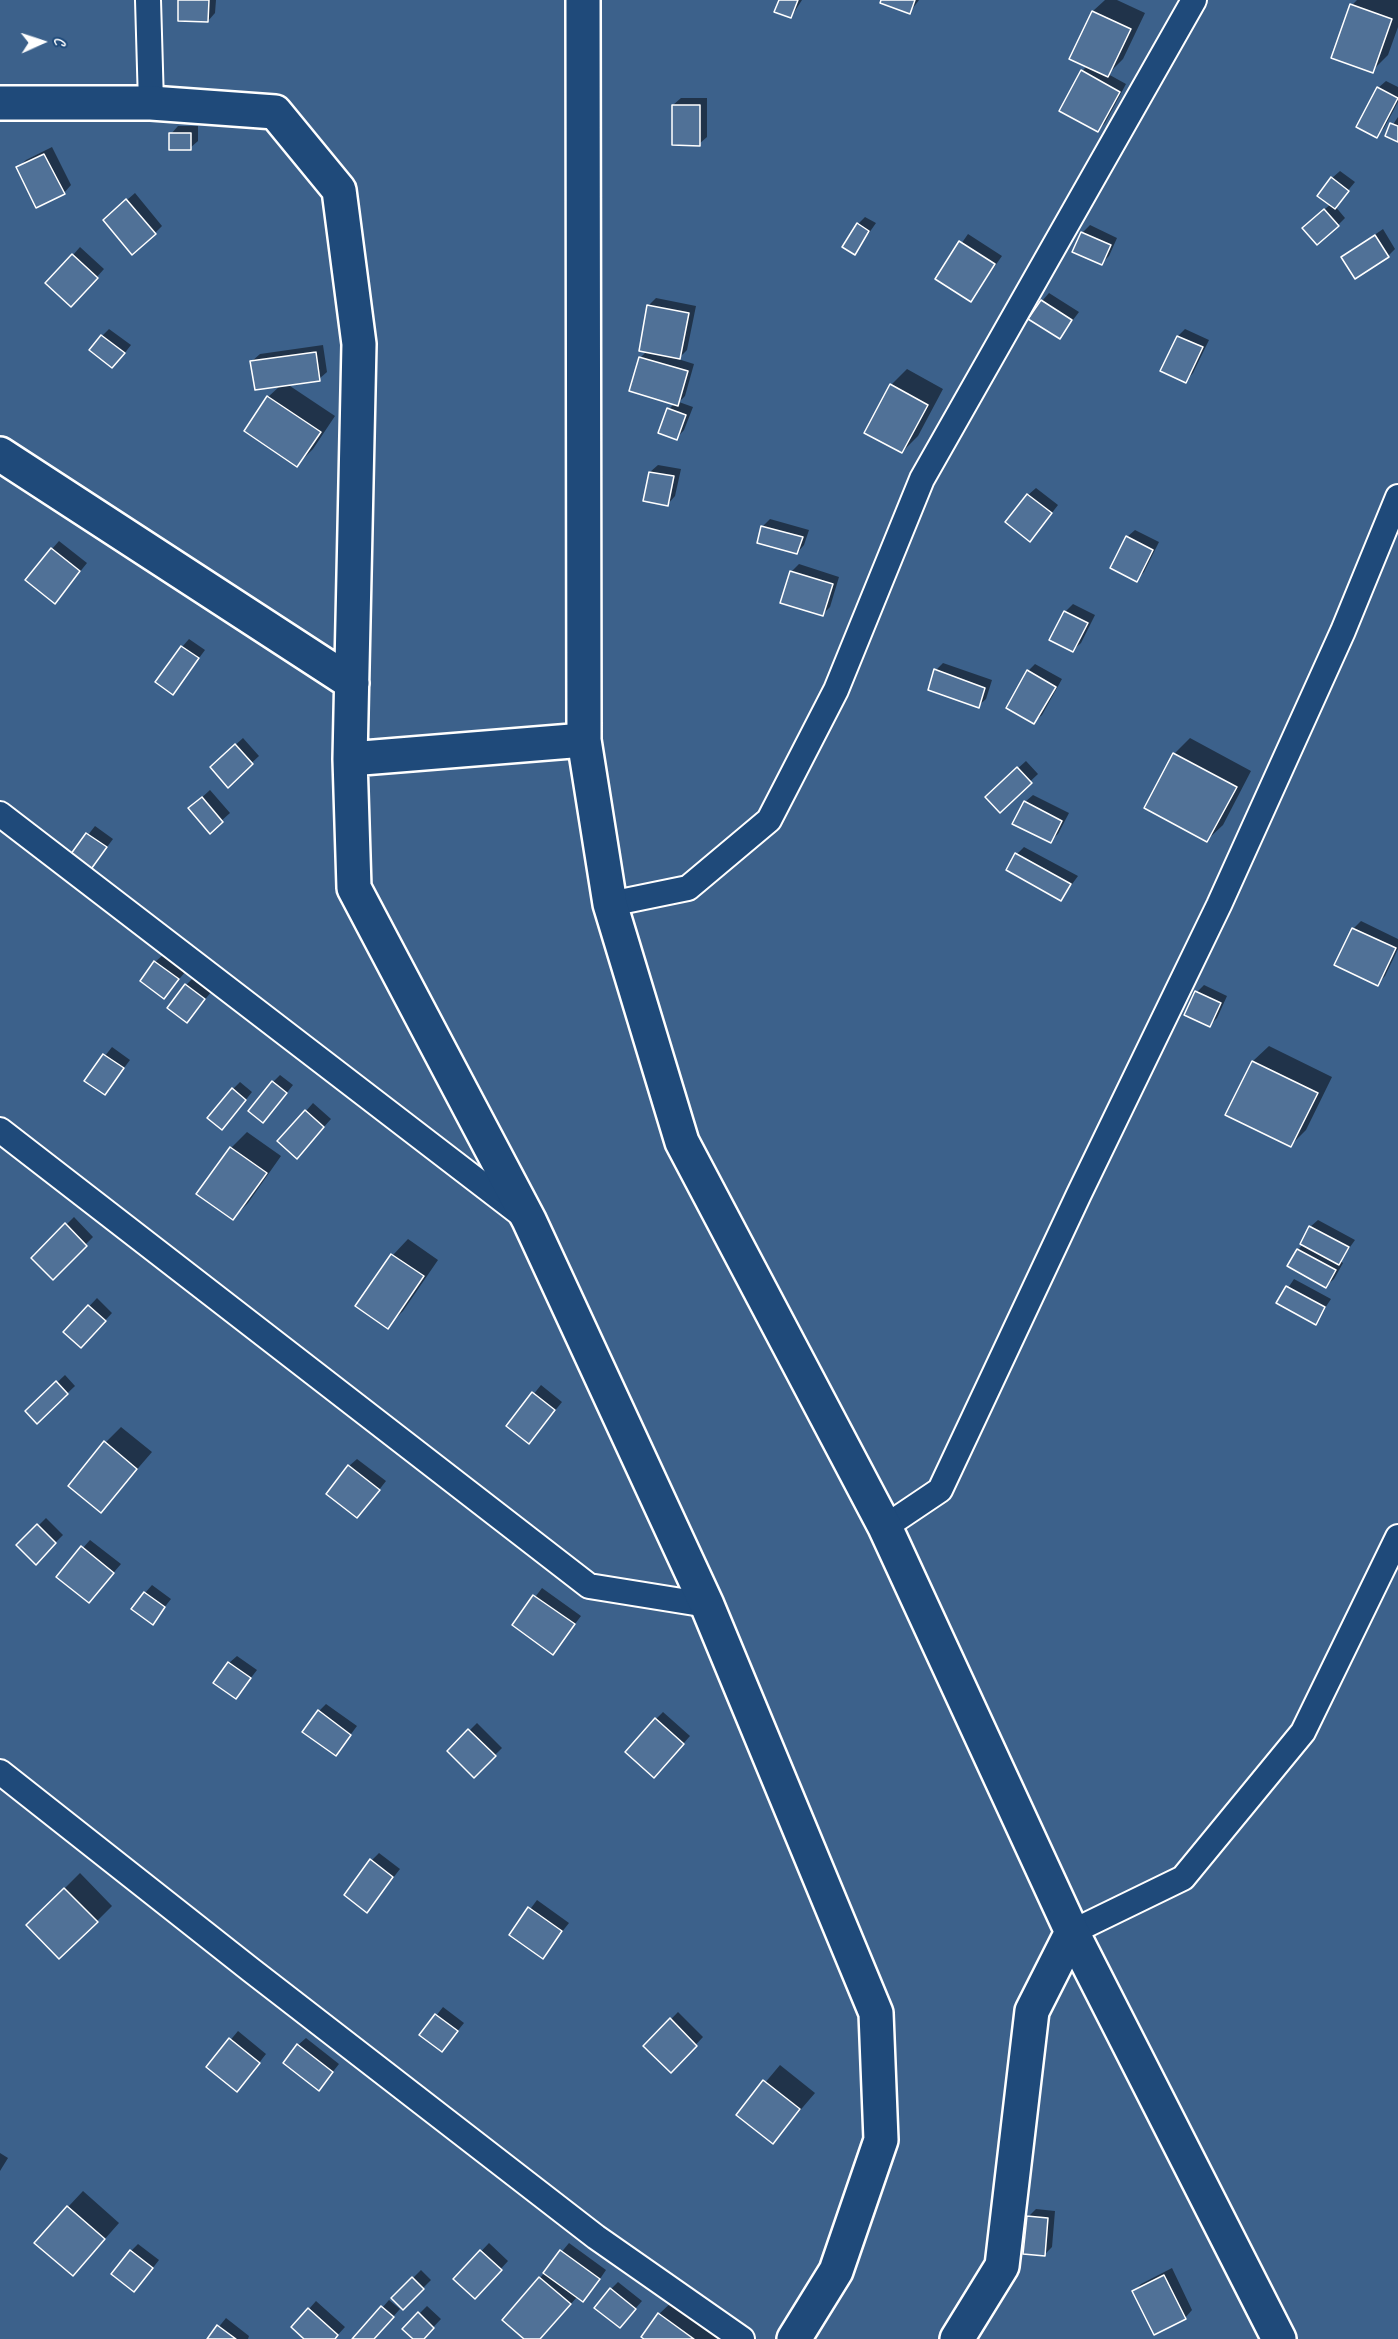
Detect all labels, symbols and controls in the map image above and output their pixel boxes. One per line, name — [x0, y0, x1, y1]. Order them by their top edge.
north arrow — [12, 12, 72, 72]
text: С — [50, 37, 70, 45]

